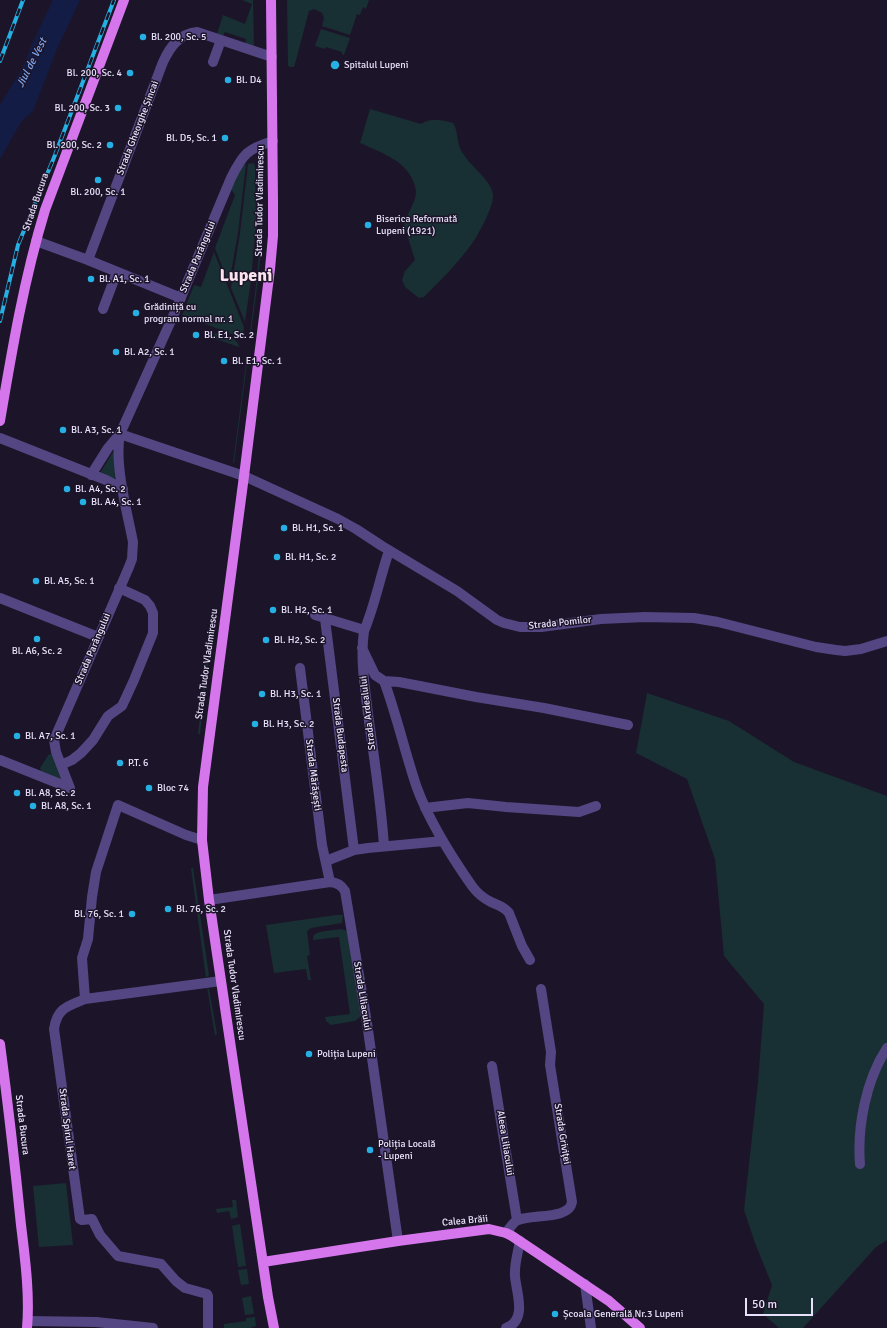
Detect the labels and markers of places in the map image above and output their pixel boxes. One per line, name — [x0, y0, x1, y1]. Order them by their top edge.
place label: Bl. 200, Sc. 5 — [151, 31, 206, 43]
marker: Bl. 200, Sc. 5 — [138, 32, 148, 42]
marker: Spitalul Lupeni — [329, 59, 341, 71]
place label: Spitalul Lupeni — [344, 59, 408, 71]
place label: Bl. 200, Sc. 4 — [67, 67, 122, 79]
marker: Bl. 200, Sc. 4 — [125, 68, 135, 78]
place label: Bl. D4 — [236, 74, 262, 86]
marker: Bl. D4 — [223, 75, 233, 85]
place label: Bl. 200, Sc. 3 — [55, 102, 110, 114]
marker: Bl. 200, Sc. 3 — [113, 103, 123, 113]
place label: Bl. D5, Sc. 1 — [166, 132, 217, 144]
marker: Bl. D5, Sc. 1 — [220, 133, 230, 143]
place label: Bl. 200, Sc. 2 — [47, 139, 102, 151]
marker: Bl. 200, Sc. 2 — [105, 140, 115, 150]
marker: Bl. 200, Sc. 1 — [93, 175, 103, 185]
place label: Bl. 200, Sc. 1 — [70, 186, 126, 198]
place label: Biserica Reformată Lupeni (1921) — [376, 213, 457, 236]
marker: Biserica Reformată Lupeni (1921) — [363, 220, 373, 230]
place label: Bl. A1, Sc. 1 — [99, 273, 150, 285]
marker: Bl. A1, Sc. 1 — [86, 274, 96, 284]
place label: Grădiniță cu program normal nr. 1 — [144, 301, 233, 324]
marker: Grădiniță cu program normal nr. 1 — [131, 308, 141, 318]
place label: Bl. E1, Sc. 2 — [204, 329, 254, 341]
marker: Bl. E1, Sc. 2 — [191, 330, 201, 340]
place label: Bl. A2, Sc. 1 — [124, 346, 175, 358]
marker: Bl. A2, Sc. 1 — [111, 347, 121, 357]
place label: Bl. E1, Sc. 1 — [232, 355, 282, 367]
marker: Bl. E1, Sc. 1 — [219, 356, 229, 366]
place label: Bl. A3, Sc. 1 — [71, 424, 122, 436]
marker: Bl. A3, Sc. 1 — [58, 425, 68, 435]
place label: Bl. A4, Sc. 2 — [75, 483, 126, 495]
marker: Bl. A4, Sc. 2 — [62, 484, 72, 494]
place label: Bl. A4, Sc. 1 — [91, 496, 142, 508]
marker: Bl. A4, Sc. 1 — [78, 497, 88, 507]
place label: Bl. H1, Sc. 1 — [292, 522, 343, 534]
marker: Bl. H1, Sc. 1 — [279, 523, 289, 533]
place label: Bl. H1, Sc. 2 — [285, 551, 336, 563]
marker: Bl. H1, Sc. 2 — [272, 552, 282, 562]
place label: Bl. A5, Sc. 1 — [44, 575, 95, 587]
marker: Bl. A5, Sc. 1 — [31, 576, 41, 586]
place label: Bl. H2, Sc. 1 — [281, 604, 332, 616]
marker: Bl. H2, Sc. 1 — [268, 605, 278, 615]
marker: Bl. A6, Sc. 2 — [32, 634, 42, 644]
place label: Bl. H2, Sc. 2 — [274, 634, 325, 646]
marker: Bl. H2, Sc. 2 — [261, 635, 271, 645]
place label: Bl. A6, Sc. 2 — [12, 645, 62, 657]
place label: Bl. H3, Sc. 1 — [270, 688, 321, 700]
marker: Bl. H3, Sc. 1 — [257, 689, 267, 699]
place label: Bl. H3, Sc. 2 — [263, 718, 314, 730]
marker: Bl. H3, Sc. 2 — [250, 719, 260, 729]
place label: Bl. A7, Sc. 1 — [25, 730, 76, 742]
marker: Bl. A7, Sc. 1 — [12, 731, 22, 741]
place label: P.T. 6 — [128, 757, 148, 769]
marker: P.T. 6 — [115, 758, 125, 768]
place label: Bloc 74 — [157, 782, 189, 794]
marker: Bloc 74 — [144, 783, 154, 793]
place label: Bl. A8, Sc. 2 — [25, 787, 76, 799]
marker: Bl. A8, Sc. 2 — [12, 788, 22, 798]
place label: Bl. A8, Sc. 1 — [41, 800, 92, 812]
marker: Bl. A8, Sc. 1 — [28, 801, 38, 811]
place label: Bl. 76, Sc. 2 — [176, 903, 226, 915]
marker: Bl. 76, Sc. 2 — [163, 904, 173, 914]
place label: Bl. 76, Sc. 1 — [74, 908, 124, 920]
marker: Bl. 76, Sc. 1 — [127, 909, 137, 919]
place label: Poliția Lupeni — [317, 1048, 376, 1060]
marker: Poliția Lupeni — [304, 1049, 314, 1059]
place label: Poliția Locală - Lupeni — [378, 1138, 436, 1162]
marker: Poliția Locală - Lupeni — [365, 1145, 375, 1155]
place label: Școala Generală Nr.3 Lupeni — [563, 1308, 683, 1320]
marker: Școala Generală Nr.3 Lupeni — [550, 1309, 560, 1319]

